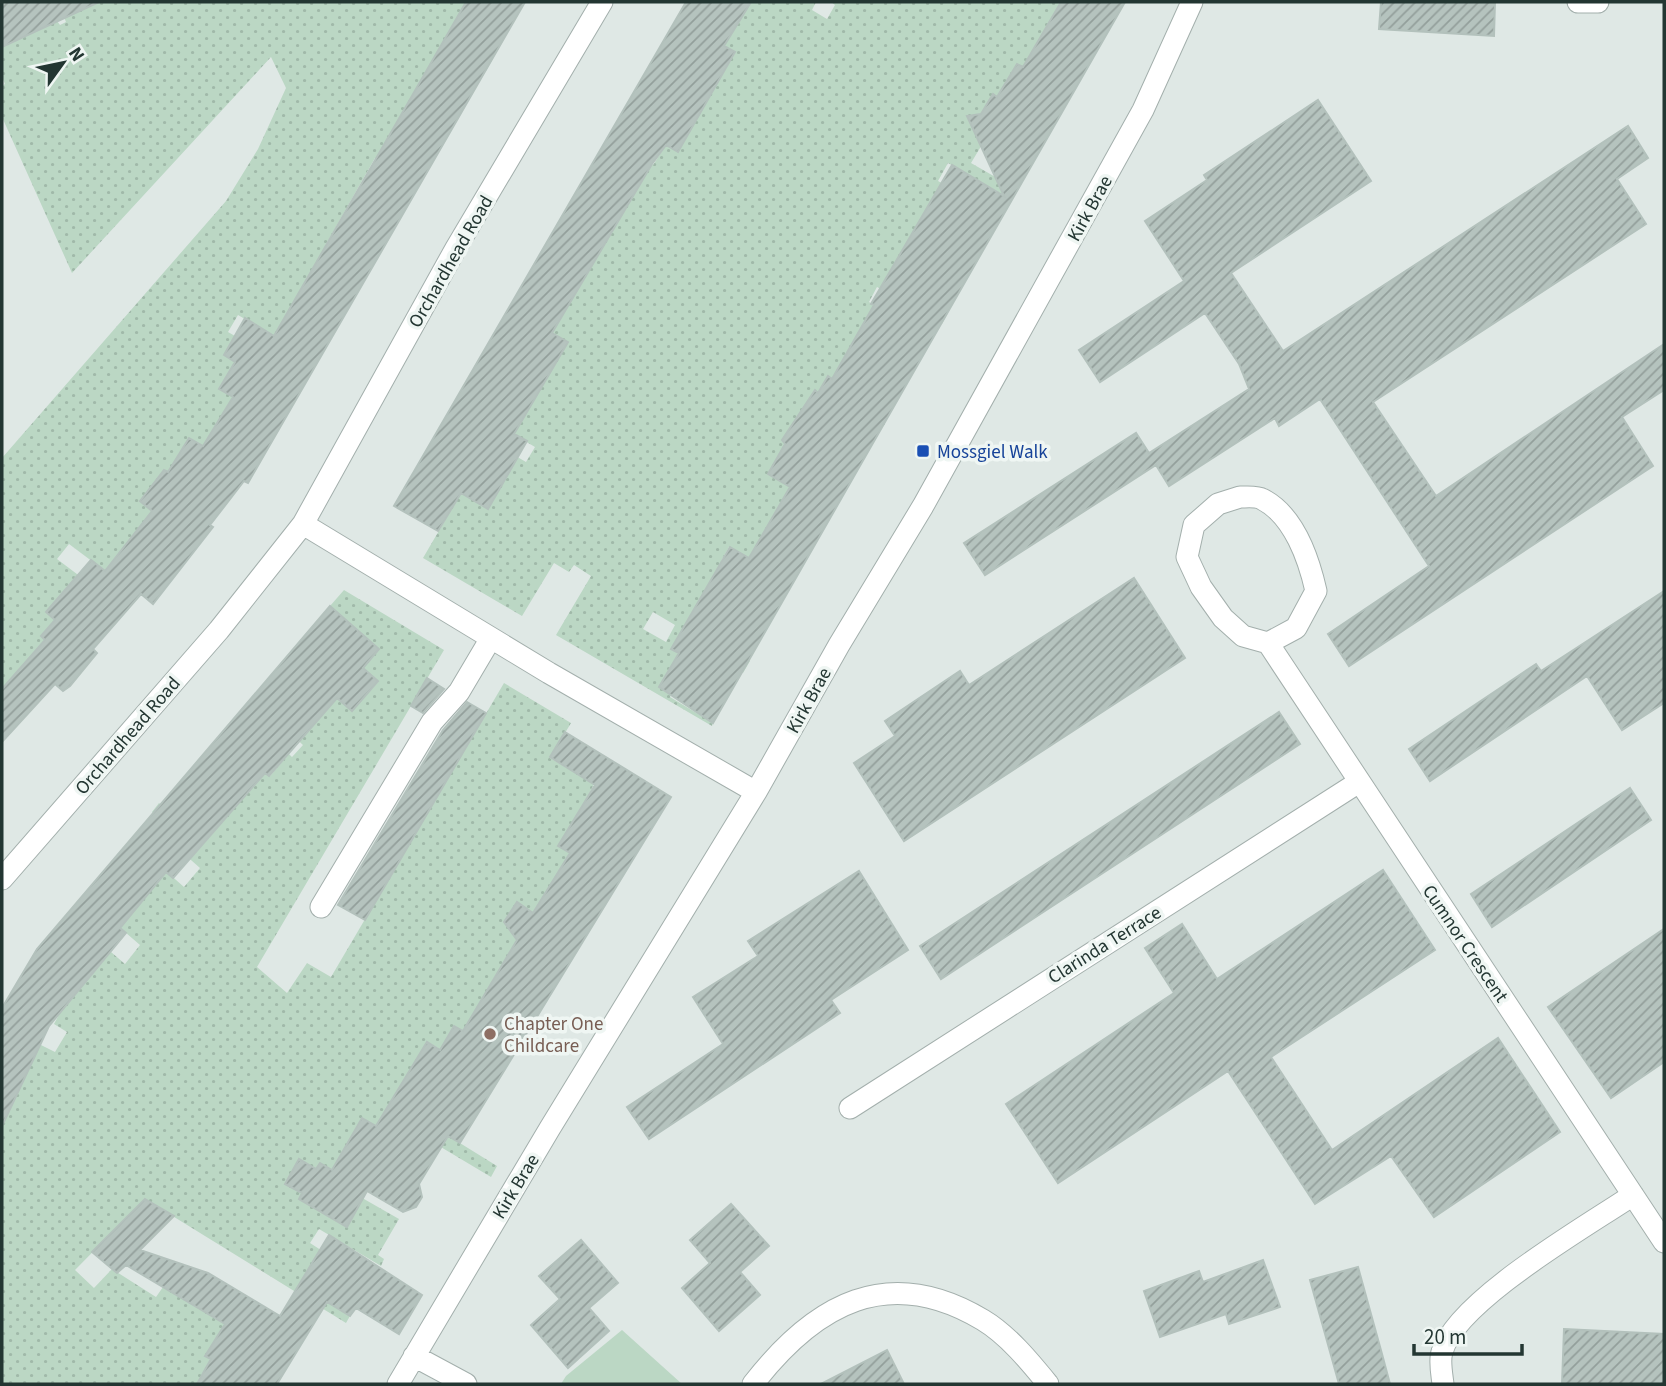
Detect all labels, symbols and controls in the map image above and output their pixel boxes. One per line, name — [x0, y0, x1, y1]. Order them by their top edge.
north arrow — [28, 28, 98, 98]
text: N — [61, 42, 91, 67]
street label: Kirk Brae — [1061, 171, 1120, 247]
street label: Orchardhead Road — [402, 191, 500, 333]
place label: Mossgiel Walk — [937, 439, 1048, 466]
marker: Mossgiel Walk — [915, 443, 931, 459]
street label: Kirk Brae — [780, 663, 839, 739]
street label: Orchardhead Road — [69, 671, 187, 801]
street label: Cumnor Crescent — [1415, 880, 1515, 1009]
street label: Clarinda Terrace — [1043, 900, 1167, 991]
place label: Chapter One Childcare — [504, 1011, 603, 1060]
marker: Chapter One Childcare — [482, 1026, 498, 1042]
street label: Kirk Brae — [486, 1149, 546, 1224]
scale bar — [1414, 1312, 1522, 1356]
text: 20 m — [1424, 1322, 1466, 1352]

